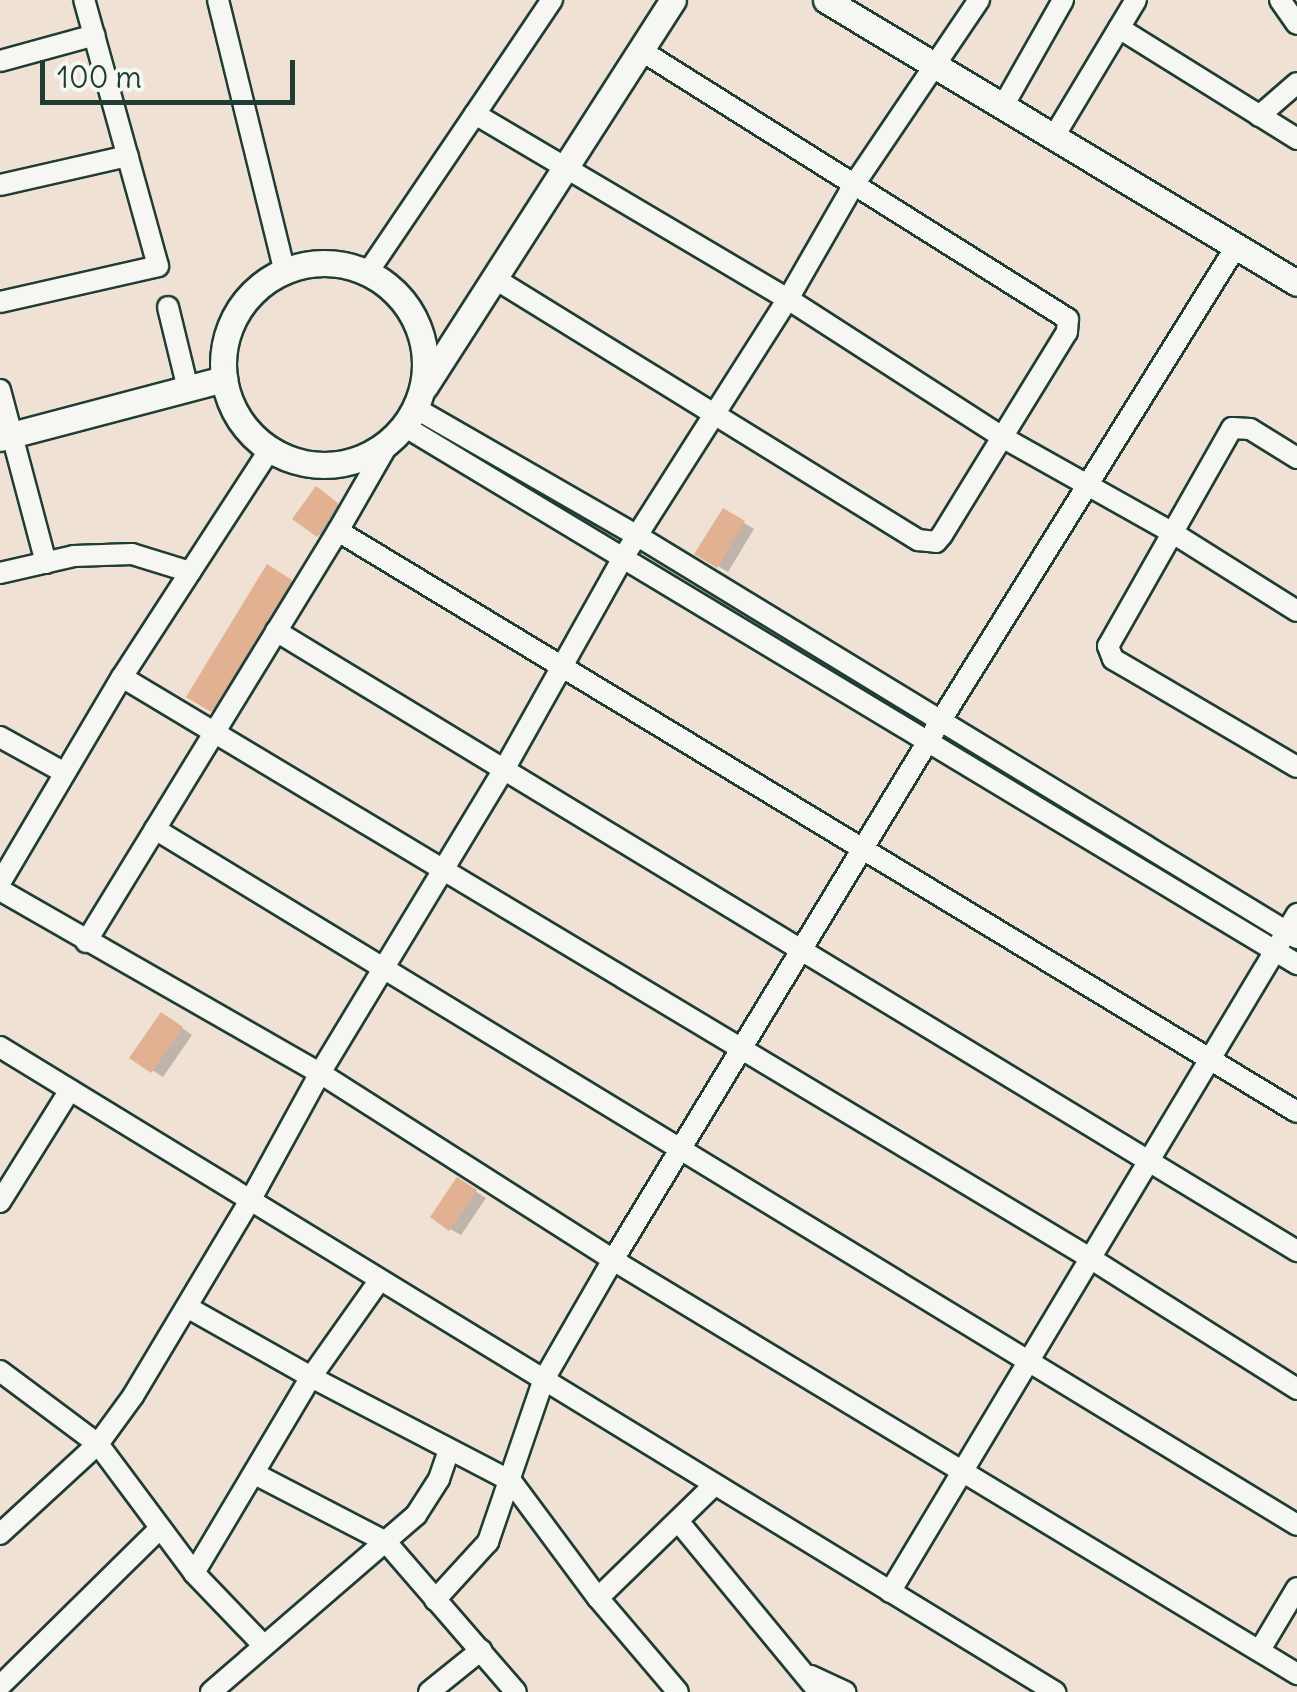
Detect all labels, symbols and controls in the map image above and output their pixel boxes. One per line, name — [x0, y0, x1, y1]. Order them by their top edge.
scale bar — [45, 40, 300, 102]
text: 100 m — [57, 58, 142, 96]

